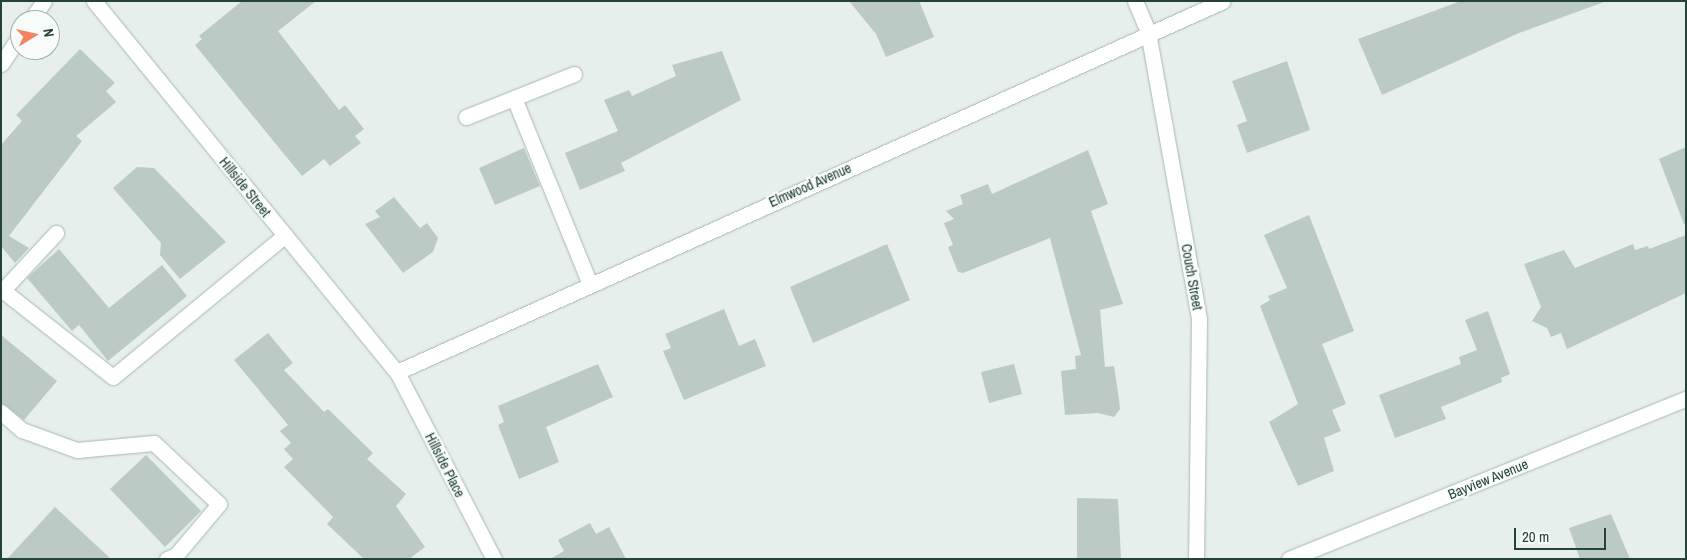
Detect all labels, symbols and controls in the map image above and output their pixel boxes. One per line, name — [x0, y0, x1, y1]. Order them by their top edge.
north arrow — [10, 10, 60, 60]
text: N — [39, 27, 58, 38]
street label: Hillside Street — [216, 154, 274, 220]
street label: Elmwood Avenue — [766, 159, 854, 211]
street label: Couch Street — [1178, 243, 1206, 311]
street label: Hillside Place — [422, 430, 468, 500]
street label: Bayview Avenue — [1445, 455, 1531, 503]
scale bar — [1517, 518, 1610, 550]
text: 20 m — [1522, 526, 1549, 547]

